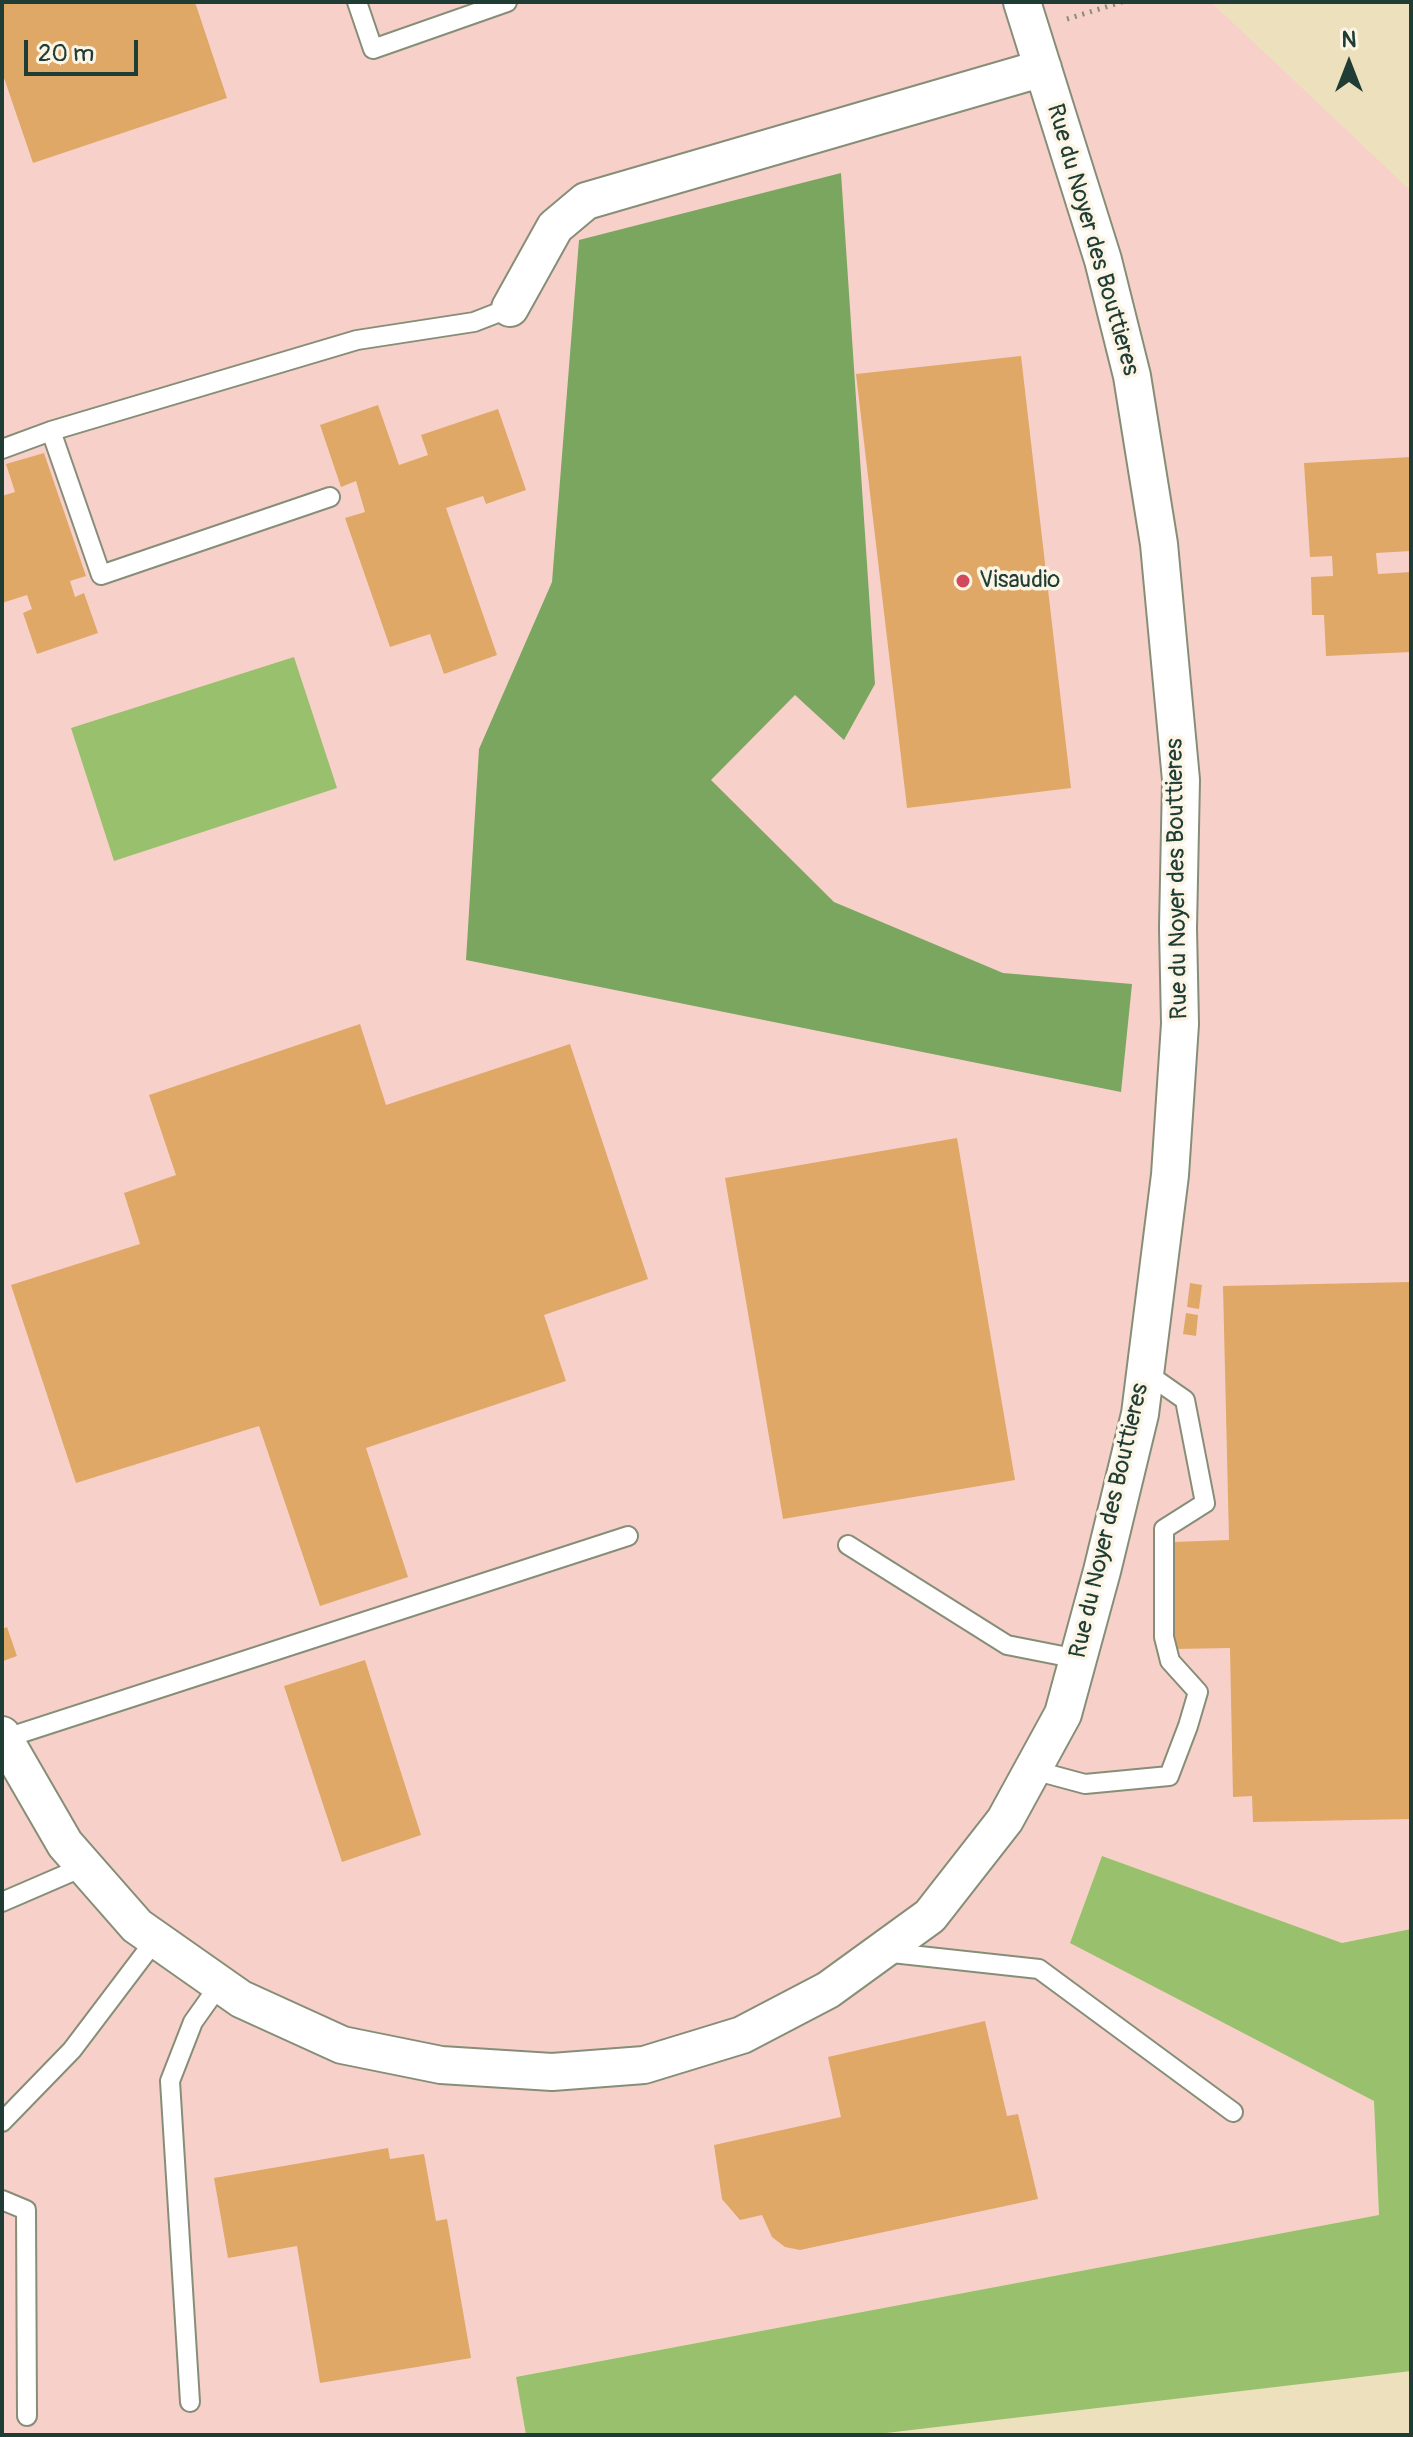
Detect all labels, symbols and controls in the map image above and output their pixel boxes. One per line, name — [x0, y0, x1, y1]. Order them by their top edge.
scale bar — [28, 24, 142, 74]
north arrow — [1309, 24, 1389, 104]
text: N — [1342, 26, 1356, 54]
text: 20 m — [38, 39, 94, 68]
street label: Rue du Noyer des Bouttieres — [1039, 101, 1145, 379]
place label: Visaudio — [979, 567, 1060, 595]
marker: Visaudio — [954, 572, 972, 590]
street label: Rue du Noyer des Bouttieres — [1161, 738, 1195, 1020]
street label: Rue du Noyer des Bouttieres — [1064, 1381, 1156, 1661]

